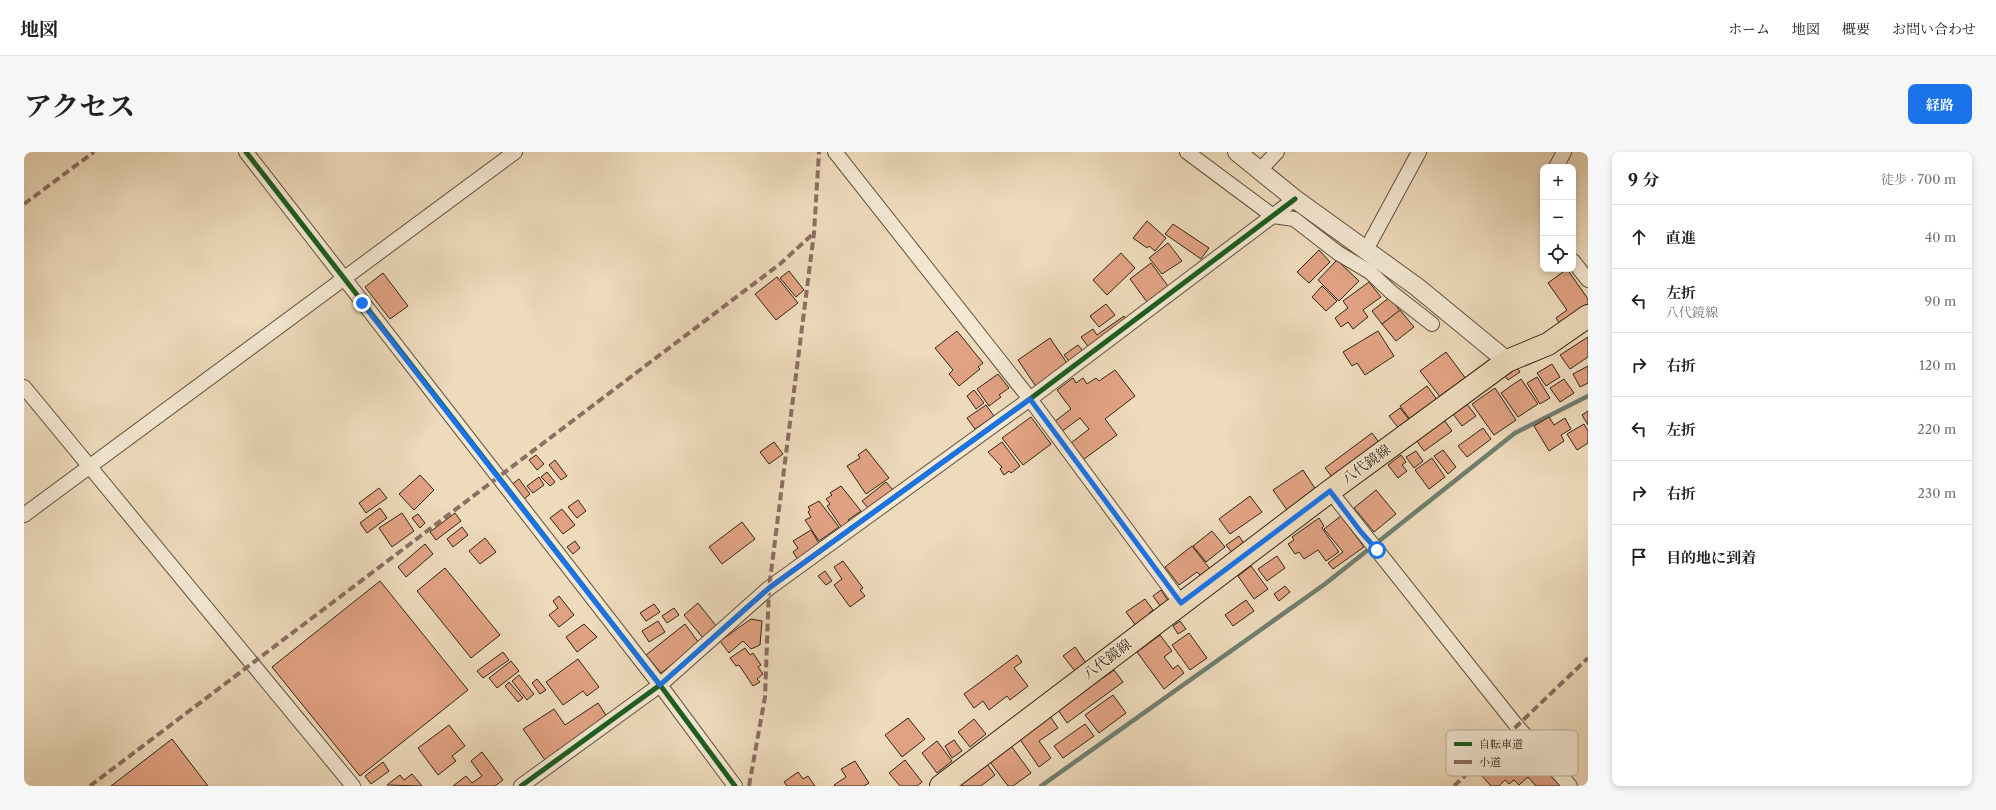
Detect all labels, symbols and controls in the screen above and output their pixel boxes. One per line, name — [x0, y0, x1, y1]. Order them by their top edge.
text: 地図 — [20, 18, 58, 41]
text: ホーム — [1728, 20, 1770, 38]
text: 地図 — [1792, 20, 1820, 38]
text: 概要 — [1842, 20, 1870, 38]
text: お問い合わせ — [1892, 20, 1976, 38]
button: 経路 — [1908, 84, 1972, 124]
text: アクセス — [24, 89, 135, 123]
map controls — [1540, 164, 1576, 272]
button: + — [1540, 164, 1576, 200]
text: 9 分 — [1628, 170, 1659, 190]
text: 徒歩 · 700 m — [1881, 171, 1956, 187]
button: − — [1540, 200, 1576, 236]
icon: ahead — [1628, 226, 1650, 248]
text: 直進 — [1666, 228, 1696, 247]
text: 40 m — [1925, 229, 1956, 245]
button: locate — [1540, 236, 1576, 272]
text: 左折 — [1666, 283, 1696, 302]
icon: left — [1628, 290, 1650, 312]
text: 90 m — [1925, 293, 1956, 309]
route end — [353, 294, 371, 312]
text: 八代鏡線 — [1666, 304, 1718, 320]
icon: right — [1628, 354, 1650, 376]
text: 右折 — [1666, 356, 1696, 375]
text: 120 m — [1919, 357, 1956, 373]
icon: left — [1628, 418, 1650, 440]
text: 左折 — [1666, 420, 1696, 439]
text: 220 m — [1917, 421, 1956, 437]
street label: 八代鏡線 — [1338, 440, 1394, 488]
icon: right — [1628, 482, 1650, 504]
text: 右折 — [1666, 484, 1696, 503]
text: 230 m — [1918, 485, 1956, 501]
route start — [1368, 541, 1386, 559]
icon: arrive — [1628, 546, 1650, 568]
text: 目的地に到着 — [1666, 548, 1756, 567]
street label: 八代鏡線 — [1079, 635, 1135, 683]
legend — [1446, 730, 1578, 776]
text: 自転車道 — [1479, 737, 1523, 751]
text: 小道 — [1479, 755, 1501, 769]

